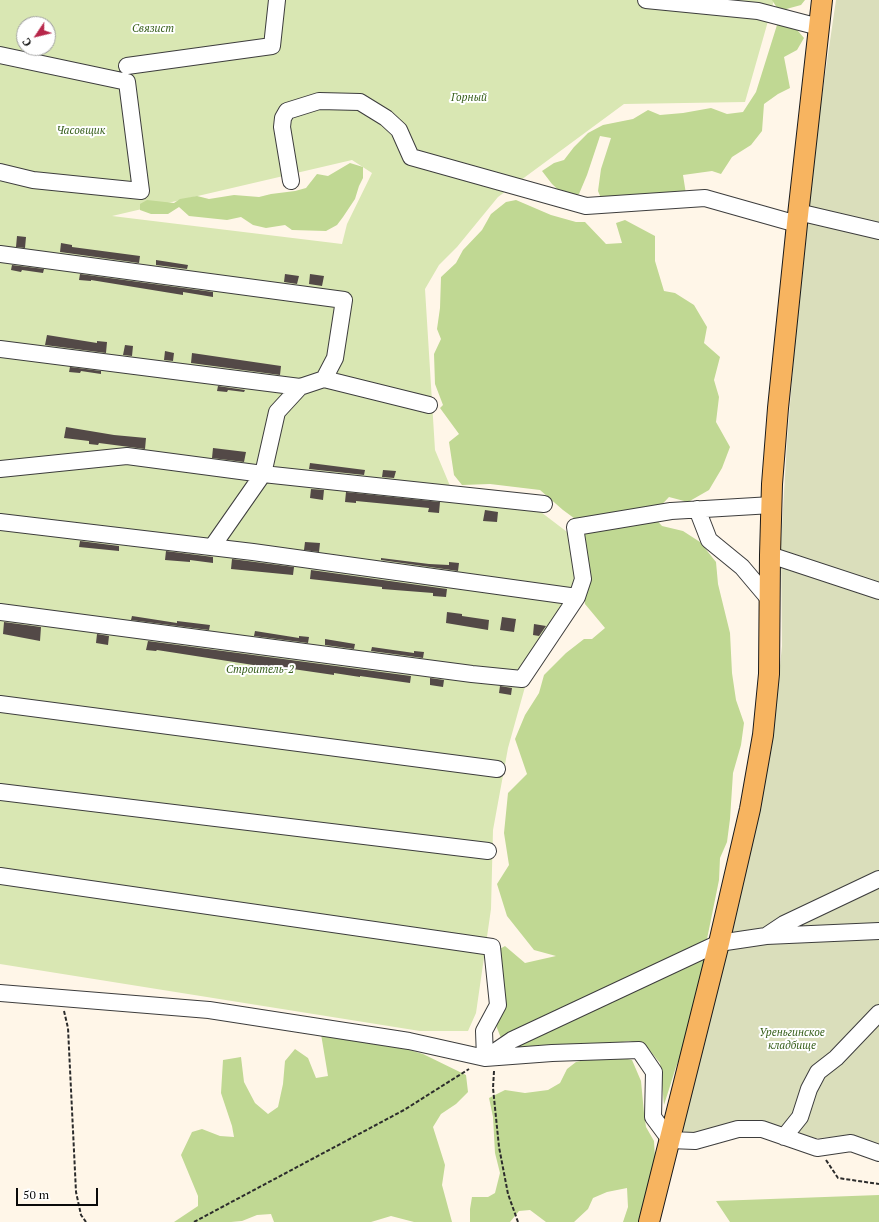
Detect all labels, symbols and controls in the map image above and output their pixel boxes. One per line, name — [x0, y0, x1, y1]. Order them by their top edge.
north arrow — [16, 16, 56, 56]
park label: Связист — [132, 22, 174, 36]
text: С — [19, 35, 35, 49]
park label: Горный — [451, 91, 487, 105]
park label: Часовщик — [57, 124, 105, 138]
park label: Строитель-2 — [226, 663, 294, 677]
park label: Уреньгинское кладбище — [759, 1026, 825, 1052]
scale bar — [18, 1180, 100, 1206]
text: 50 m — [23, 1187, 49, 1202]

